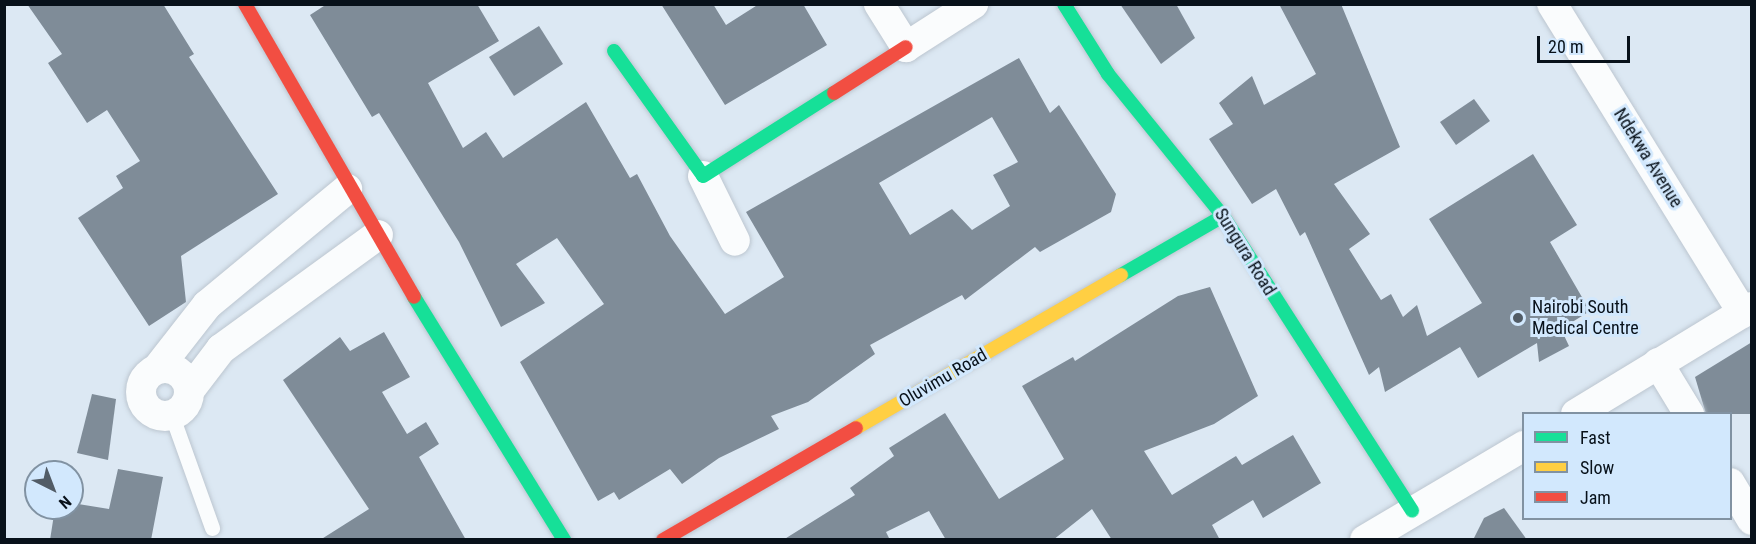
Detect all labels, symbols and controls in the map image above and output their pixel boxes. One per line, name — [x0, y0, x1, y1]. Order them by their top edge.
scale bar — [1540, 24, 1633, 62]
text: 20 m — [1548, 36, 1583, 57]
street label: Ndekwa Avenue — [1609, 104, 1687, 212]
street label: Sungura Road — [1210, 205, 1280, 299]
place label: Nairobi South Medical Centre — [1532, 297, 1639, 340]
marker: Nairobi South Medical Centre — [1509, 309, 1527, 327]
street label: Oluvimu Road — [895, 344, 991, 412]
legend — [1522, 412, 1732, 520]
text: Fast — [1580, 427, 1611, 448]
text: Slow — [1580, 457, 1614, 478]
north arrow — [24, 460, 84, 520]
text: Jam — [1580, 487, 1611, 508]
text: N — [55, 492, 75, 513]

